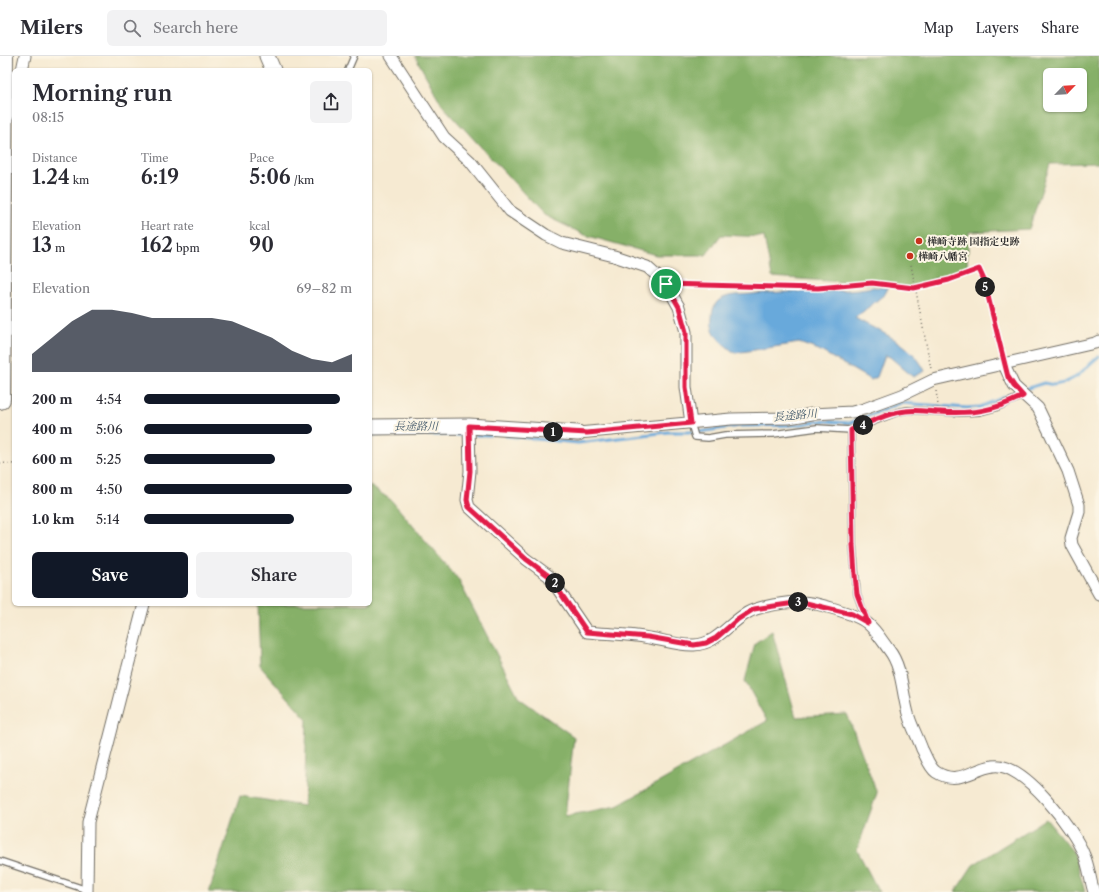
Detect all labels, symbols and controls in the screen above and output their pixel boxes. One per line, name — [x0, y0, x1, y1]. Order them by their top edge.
search box — [107, 10, 387, 46]
text: Milers — [20, 16, 83, 39]
icon: search — [121, 17, 143, 39]
text: Search here — [153, 18, 238, 37]
text: Map — [923, 19, 953, 37]
text: Layers — [975, 19, 1019, 37]
text: Share — [1041, 19, 1079, 37]
north arrow — [1043, 68, 1087, 112]
map controls — [1043, 68, 1087, 112]
text: Morning run — [32, 80, 172, 107]
button: share — [310, 81, 352, 123]
text: 08:15 — [32, 109, 64, 125]
text: Distance — [32, 151, 78, 165]
text: Time — [141, 151, 168, 165]
text: Pace — [249, 151, 274, 165]
text: 1.24 — [32, 165, 70, 189]
text: 6:19 — [141, 165, 179, 189]
text: 5:06 — [249, 165, 291, 189]
text: km — [70, 173, 89, 187]
text: /km — [291, 173, 314, 187]
text: Elevation — [32, 219, 81, 233]
text: Heart rate — [141, 219, 194, 233]
text: kcal — [249, 219, 270, 233]
text: 13 — [32, 233, 52, 257]
text: 162 — [141, 233, 173, 257]
text: 90 — [249, 233, 274, 257]
place label: 樺崎寺跡 国指定史跡 — [927, 235, 1020, 248]
marker: 樺崎寺跡 国指定史跡 — [914, 236, 924, 246]
text: m — [52, 241, 65, 255]
text: bpm — [173, 241, 200, 255]
place label: 樺崎八幡宮 — [918, 250, 968, 263]
marker: 樺崎八幡宮 — [905, 251, 915, 261]
pin — [649, 267, 683, 301]
icon: arrive — [655, 273, 677, 295]
pin: 5 — [975, 277, 995, 297]
text: Elevation — [32, 280, 90, 296]
text: 69–82 m — [296, 280, 352, 296]
text: 5 — [982, 280, 988, 294]
text: 200 m — [32, 391, 72, 407]
text: 4:54 — [96, 391, 122, 407]
water label: 長途路川 — [772, 406, 819, 424]
pin: 4 — [853, 415, 873, 435]
text: 4 — [860, 418, 866, 432]
water label: 長途路川 — [394, 419, 439, 433]
text: 400 m — [32, 421, 72, 437]
text: 5:06 — [96, 421, 123, 437]
pin: 1 — [543, 422, 563, 442]
text: 1 — [551, 425, 555, 439]
text: 600 m — [32, 451, 73, 467]
text: 5:25 — [96, 451, 121, 467]
text: 800 m — [32, 481, 73, 497]
text: 4:50 — [96, 481, 122, 497]
text: 1.0 km — [32, 511, 74, 527]
text: 5:14 — [96, 511, 120, 527]
button: Save — [32, 552, 188, 598]
button: Share — [196, 552, 352, 598]
pin: 2 — [545, 573, 565, 593]
text: 2 — [552, 576, 558, 590]
pin: 3 — [788, 592, 808, 612]
text: 3 — [795, 595, 801, 609]

